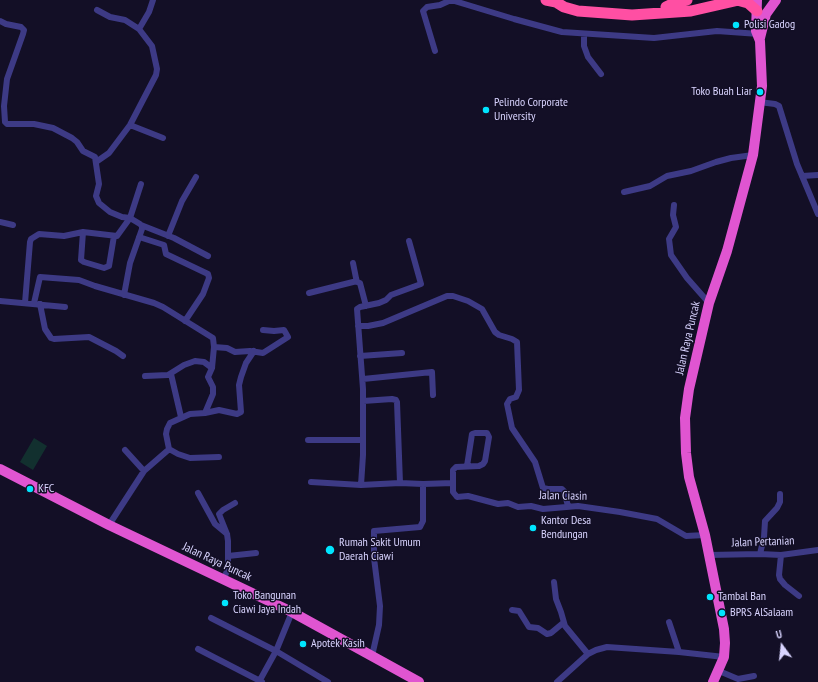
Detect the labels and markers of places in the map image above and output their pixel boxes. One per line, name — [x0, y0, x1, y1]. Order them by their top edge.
place label: Polisi Gadog — [744, 18, 795, 32]
marker: Polisi Gadog — [731, 20, 741, 30]
place label: Toko Buah Liar — [691, 85, 752, 99]
marker: Toko Buah Liar — [755, 87, 765, 97]
place label: Pelindo Corporate University — [494, 96, 568, 124]
marker: Pelindo Corporate University — [481, 105, 491, 115]
place label: KFC — [38, 482, 54, 496]
marker: KFC — [25, 484, 35, 494]
place label: Kantor Desa Bendungan — [541, 514, 591, 542]
marker: Kantor Desa Bendungan — [528, 523, 538, 533]
place label: Rumah Sakit Umum Daerah Ciawi — [339, 536, 421, 564]
marker: Rumah Sakit Umum Daerah Ciawi — [324, 544, 336, 556]
place label: Toko Bangunan Ciawi Jaya Indah — [233, 589, 301, 617]
place label: Tambal Ban — [718, 590, 766, 604]
marker: Tambal Ban — [705, 592, 715, 602]
marker: Toko Bangunan Ciawi Jaya Indah — [220, 598, 230, 608]
place label: BPRS AlSalaam — [730, 606, 793, 620]
marker: BPRS AlSalaam — [717, 608, 727, 618]
place label: Apotek Kasih — [311, 637, 365, 651]
marker: Apotek Kasih — [298, 639, 308, 649]

